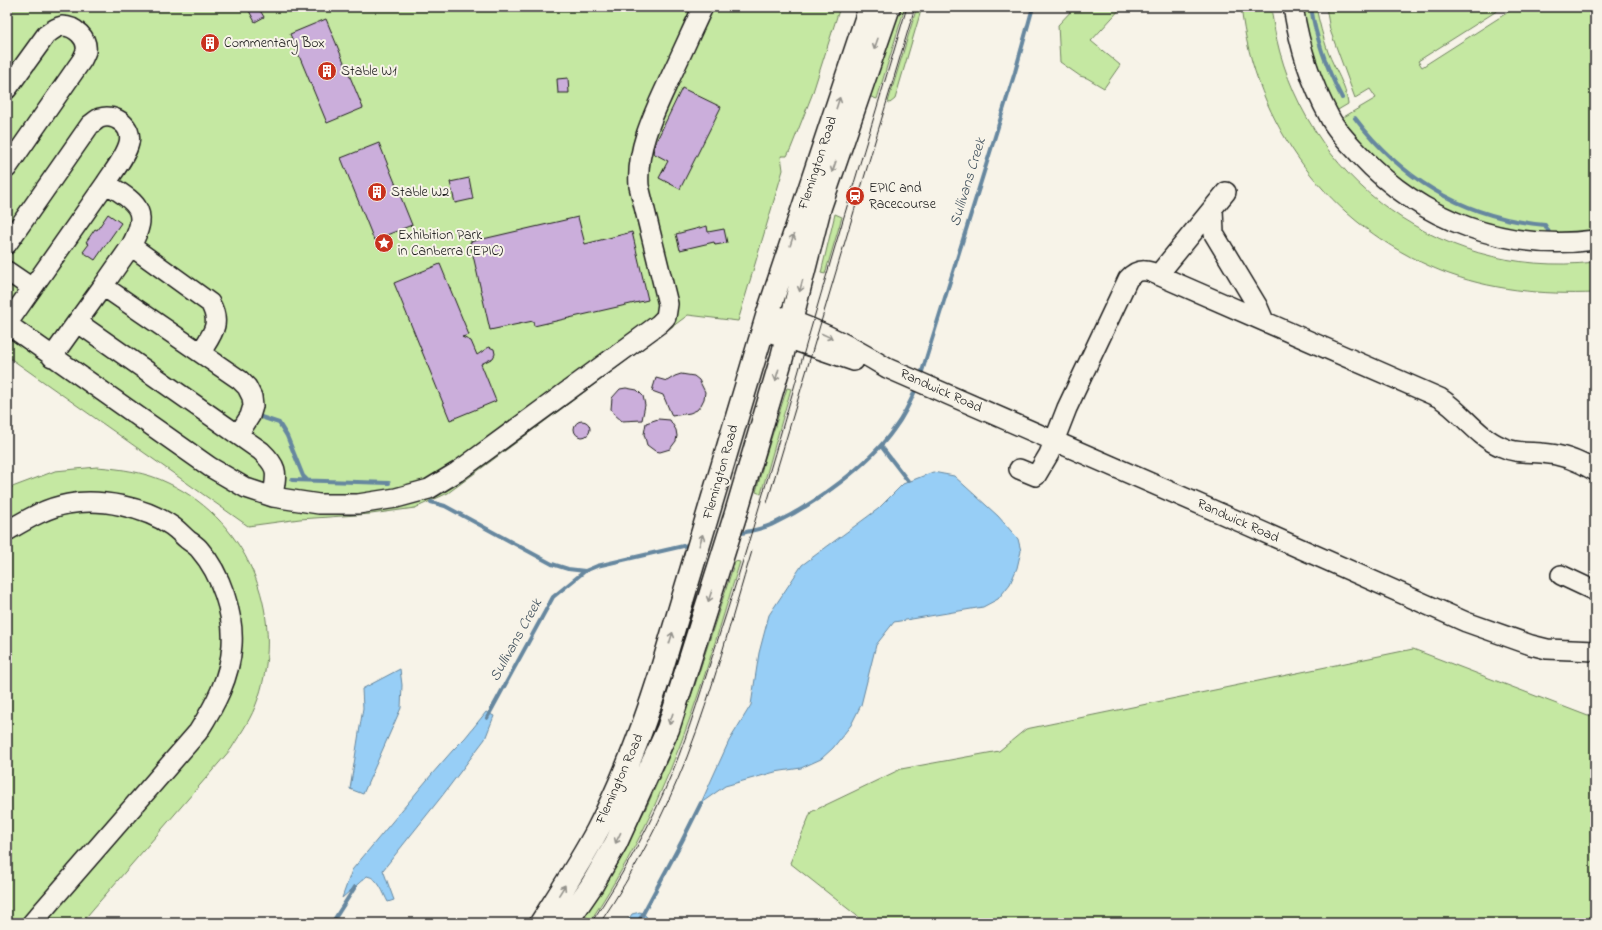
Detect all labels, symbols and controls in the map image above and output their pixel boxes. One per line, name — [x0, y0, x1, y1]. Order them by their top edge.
building icon: Commentary Box — [199, 32, 221, 54]
place label: Commentary Box — [224, 33, 325, 55]
one-way arrow — [872, 37, 880, 49]
building icon: Stable W1 — [316, 60, 338, 82]
place label: Stable W1 — [341, 61, 397, 82]
one-way arrow — [835, 97, 842, 110]
street label: Flemington Road — [793, 113, 844, 214]
water label: Sullivans Creek — [944, 134, 992, 229]
one-way arrow — [830, 160, 837, 173]
place label: EPIC and Racecourse — [869, 178, 937, 215]
building icon: Stable W2 — [366, 181, 388, 203]
place label: Stable W2 — [391, 182, 449, 203]
station icon: EPIC and Racecourse — [844, 185, 866, 207]
place label: Exhibition Park in Canberra (EPIC) — [398, 225, 503, 262]
place icon: Exhibition Park in Canberra (EPIC) — [373, 232, 395, 254]
one-way arrow — [789, 234, 797, 246]
one-way arrow — [797, 279, 804, 292]
one-way arrow — [821, 333, 833, 340]
street label: Randwick Road — [896, 363, 986, 419]
one-way arrow — [773, 368, 780, 381]
street label: Flemington Road — [697, 422, 745, 523]
street label: Randwick Road — [1193, 493, 1283, 549]
one-way arrow — [698, 533, 705, 546]
one-way arrow — [706, 589, 714, 601]
water label: Sullivans Creek — [484, 593, 548, 685]
one-way arrow — [668, 632, 675, 645]
one-way arrow — [667, 713, 674, 726]
street label: Flemington Road — [590, 730, 650, 829]
one-way arrow — [614, 832, 621, 844]
one-way arrow — [558, 885, 566, 896]

